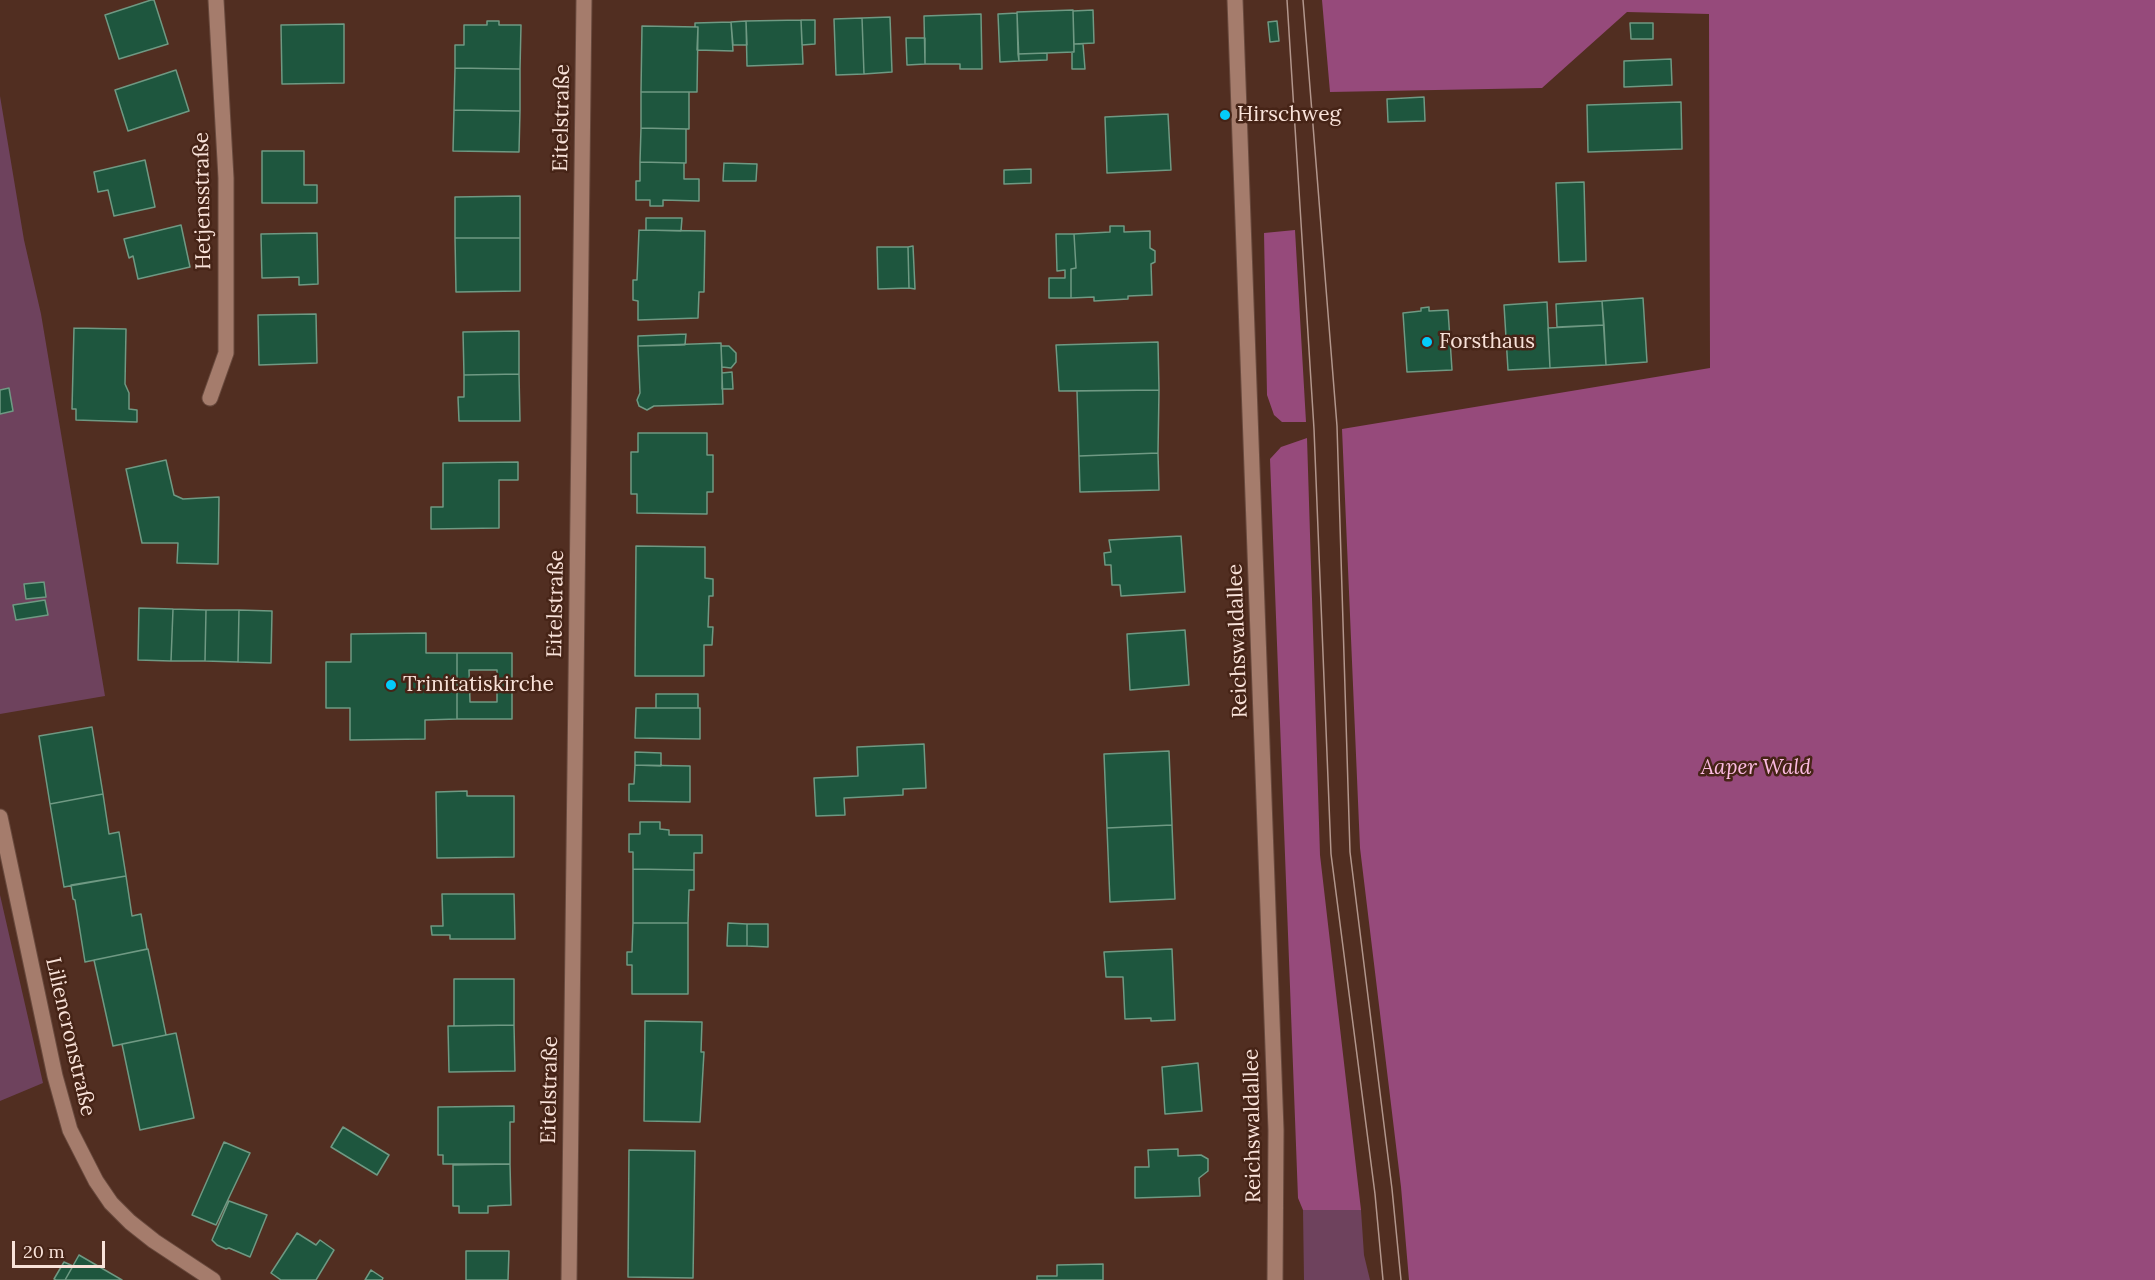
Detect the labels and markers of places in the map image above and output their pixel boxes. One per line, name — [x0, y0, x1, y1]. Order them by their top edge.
place label: Hirschweg — [1237, 102, 1341, 128]
marker: Hirschweg — [1218, 108, 1232, 122]
place label: Forsthaus — [1439, 329, 1535, 355]
marker: Forsthaus — [1420, 335, 1434, 349]
place label: Trinitatiskirche — [403, 672, 554, 698]
marker: Trinitatiskirche — [384, 678, 398, 692]

